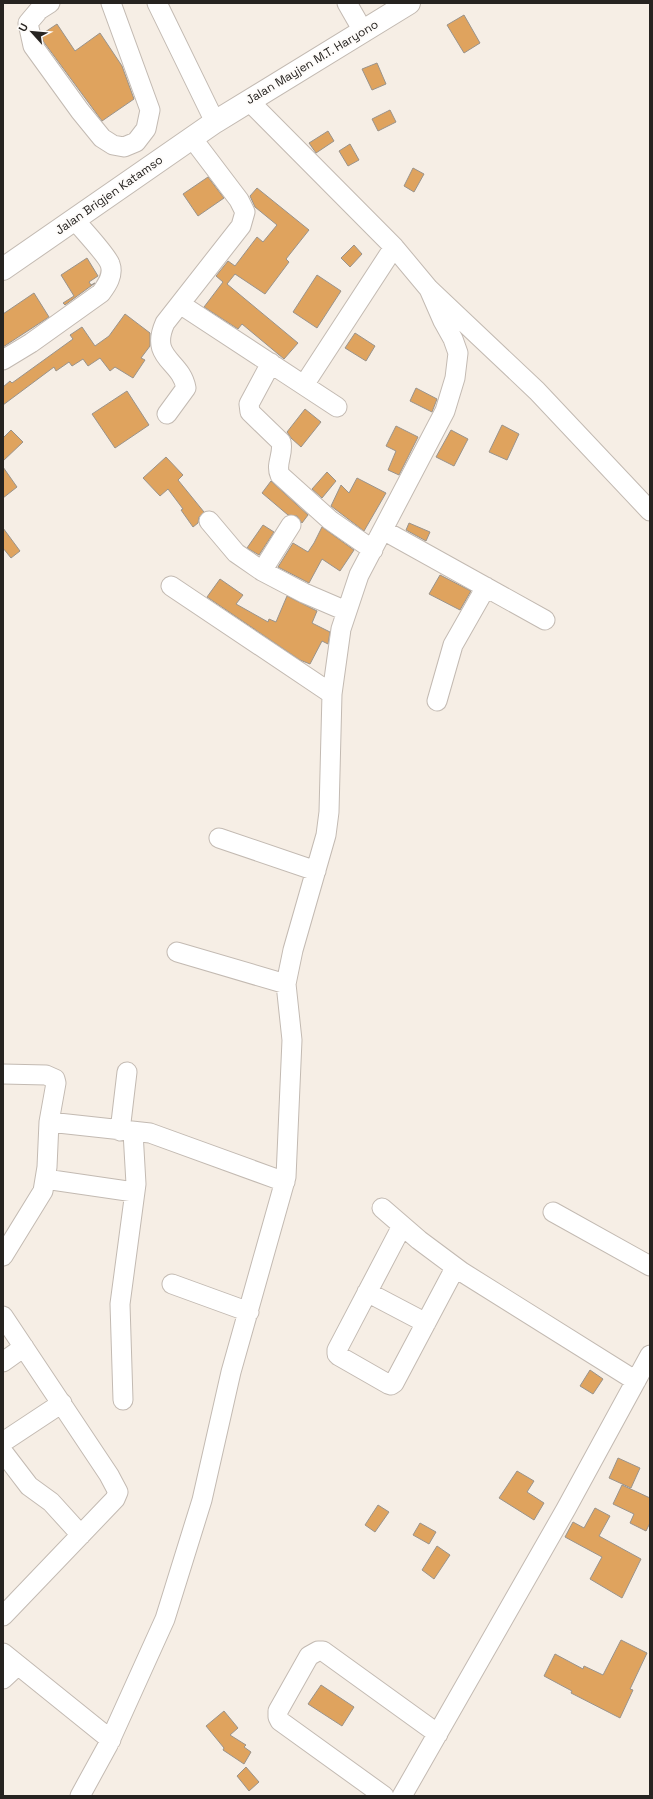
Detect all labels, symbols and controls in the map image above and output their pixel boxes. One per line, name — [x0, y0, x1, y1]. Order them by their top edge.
north arrow — [12, 12, 52, 52]
street label: Jalan Mayjen M.T. Haryono — [243, 16, 381, 108]
text: U — [15, 21, 31, 34]
street label: Jalan Brigjen Katamso — [52, 152, 166, 238]

